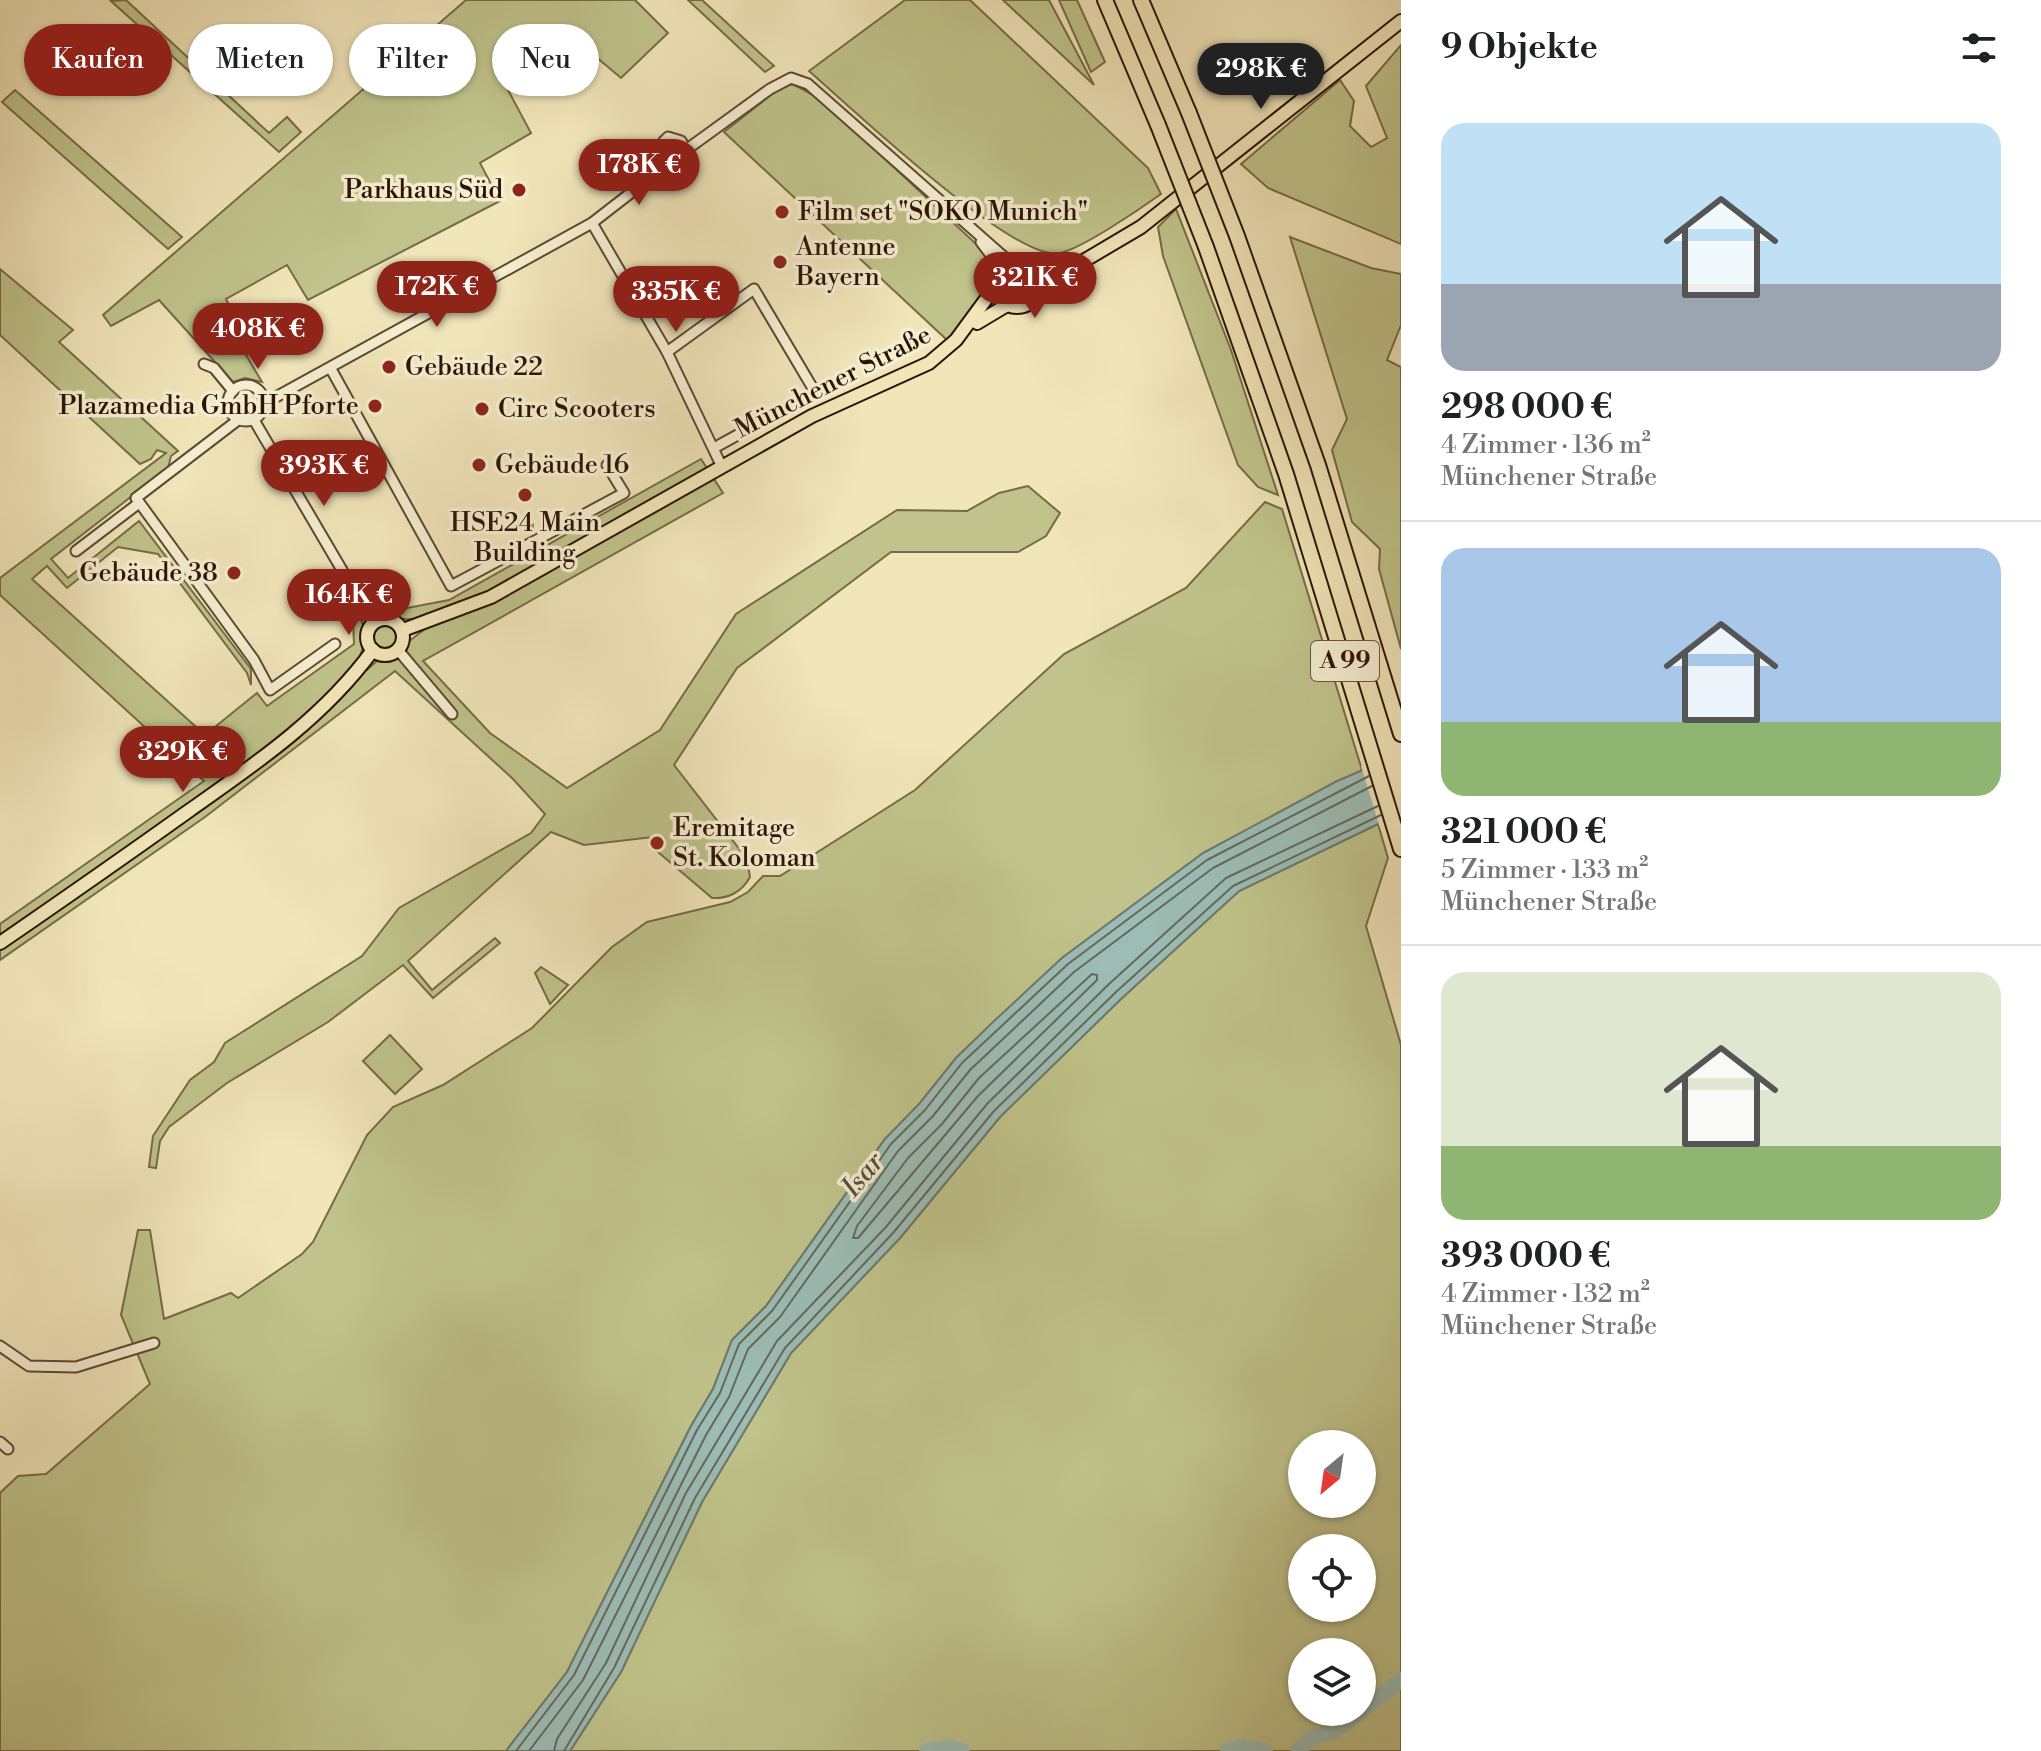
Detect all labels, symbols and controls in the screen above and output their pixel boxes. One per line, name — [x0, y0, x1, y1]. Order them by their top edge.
chip: Kaufen — [24, 24, 172, 96]
chip: Mieten — [188, 24, 333, 96]
chip: Filter — [349, 24, 476, 96]
chip: Neu — [492, 24, 599, 96]
icon: filters — [1957, 26, 2001, 70]
text: 9 Objekte — [1441, 27, 1598, 69]
pin: 298K € — [1196, 43, 1326, 111]
text: 298K € — [1215, 53, 1307, 85]
pin: 178K € — [574, 139, 704, 207]
text: 178K € — [597, 149, 681, 181]
place label: Parkhaus Süd — [344, 174, 503, 206]
icon: home — [1649, 175, 1793, 319]
marker: Parkhaus Süd — [510, 181, 528, 199]
place label: Film set "SOKO Munich" — [798, 196, 1088, 228]
marker: Film set "SOKO Munich" — [773, 203, 791, 221]
place label: Antenne Bayern — [795, 231, 896, 293]
pin: 321K € — [970, 252, 1100, 320]
marker: Antenne Bayern — [771, 253, 789, 271]
pin: 172K € — [372, 261, 502, 329]
text: 321K € — [992, 262, 1078, 294]
pin: 335K € — [611, 266, 741, 334]
text: 172K € — [395, 271, 479, 303]
text: 335K € — [631, 276, 721, 308]
pin: 408K € — [193, 303, 323, 371]
text: 408K € — [210, 313, 306, 345]
street label: Münchener Straße — [729, 319, 937, 445]
place label: Gebäude 22 — [405, 351, 543, 383]
marker: Gebäude 22 — [380, 358, 398, 376]
text: 298 000 € — [1441, 387, 1613, 429]
place label: Plazamedia GmbH Pforte — [59, 390, 359, 422]
place label: Circ Scooters — [498, 393, 656, 425]
marker: Plazamedia GmbH Pforte — [366, 397, 384, 415]
marker: Circ Scooters — [473, 400, 491, 418]
text: 4 Zimmer · 136 m² — [1441, 429, 1651, 461]
pin: 393K € — [259, 440, 389, 508]
place label: Gebäude 16 — [495, 449, 629, 481]
text: 393K € — [279, 450, 369, 482]
marker: Gebäude 16 — [470, 456, 488, 474]
text: Münchener Straße — [1441, 461, 1657, 493]
marker: HSE24 Main Building — [516, 486, 534, 504]
place label: HSE24 Main Building — [450, 507, 600, 569]
place label: Gebäude 38 — [79, 557, 218, 589]
marker: Gebäude 38 — [225, 564, 243, 582]
pin: 164K € — [284, 569, 414, 637]
text: 164K € — [305, 579, 393, 611]
icon: home — [1649, 600, 1793, 744]
road number: A 99 — [1311, 641, 1379, 681]
pin: 329K € — [118, 726, 248, 794]
text: 329K € — [138, 736, 228, 768]
place label: Eremitage St. Koloman — [673, 812, 815, 874]
text: 321 000 € — [1441, 812, 1607, 854]
marker: Eremitage St. Koloman — [648, 834, 666, 852]
text: 5 Zimmer · 133 m² — [1441, 854, 1648, 886]
text: Münchener Straße — [1441, 886, 1657, 918]
icon: home — [1649, 1024, 1793, 1168]
water label: Isar — [834, 1145, 893, 1205]
text: 393 000 € — [1441, 1236, 1611, 1278]
text: 4 Zimmer · 132 m² — [1441, 1278, 1650, 1310]
text: Münchener Straße — [1441, 1310, 1657, 1342]
north arrow — [1288, 1430, 1376, 1518]
map controls — [1288, 1430, 1376, 1726]
button: locate — [1288, 1534, 1376, 1622]
button: layers — [1288, 1638, 1376, 1726]

